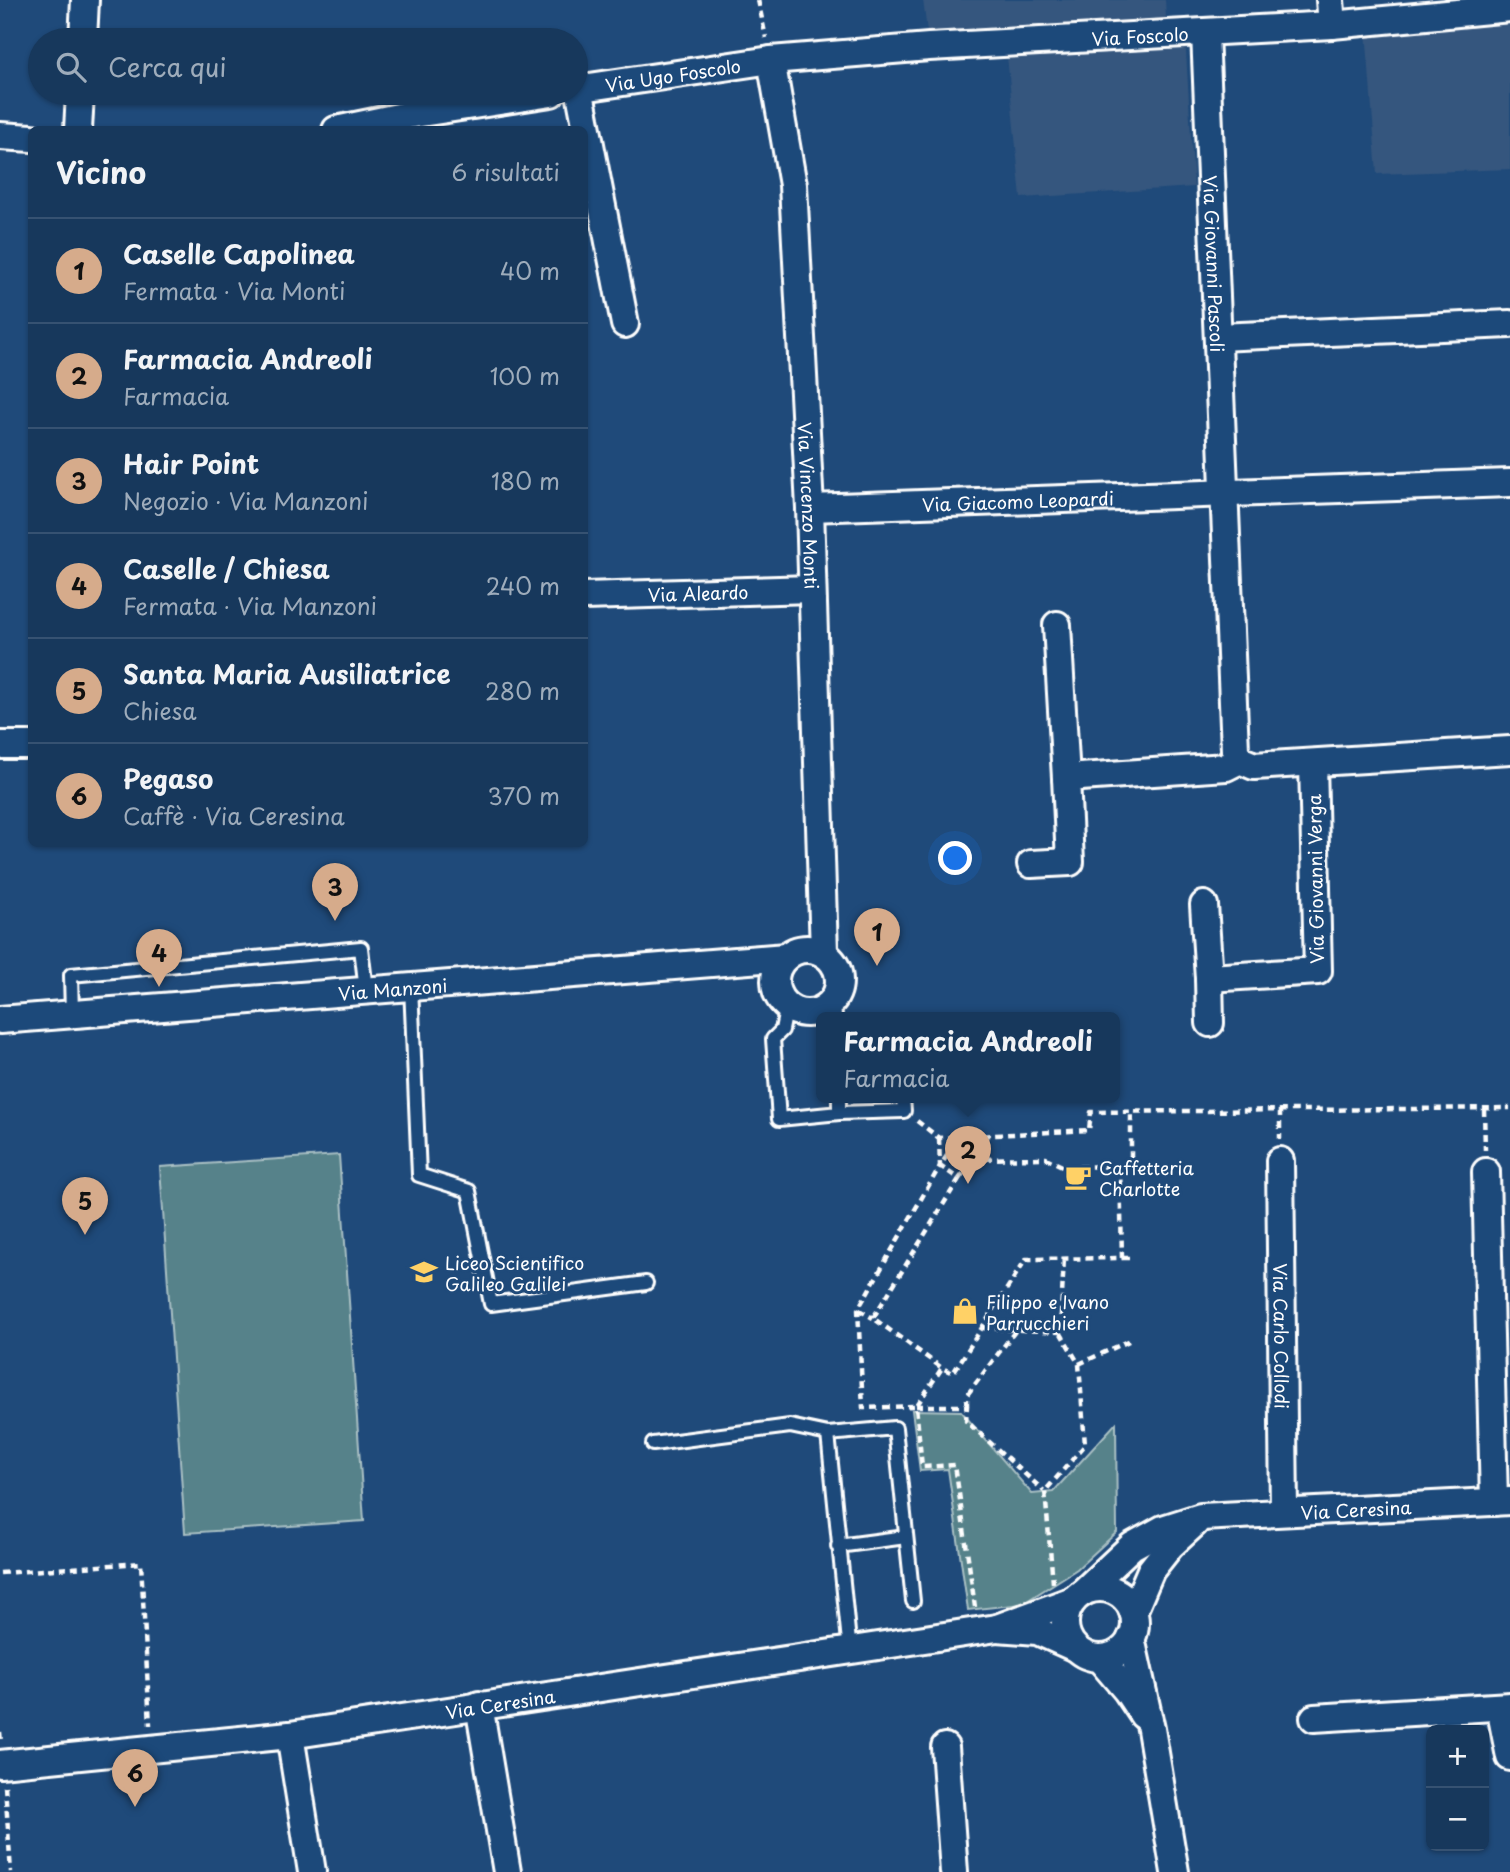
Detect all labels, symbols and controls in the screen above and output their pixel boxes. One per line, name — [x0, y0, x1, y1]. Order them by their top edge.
street label: Via Foscolo — [1091, 19, 1189, 52]
search box — [28, 28, 588, 105]
text: Cerca qui — [108, 47, 227, 86]
icon: search — [52, 48, 90, 86]
street label: Via Ugo Foscolo — [603, 51, 742, 98]
text: Vicino — [56, 149, 146, 194]
text: 6 risultati — [451, 154, 560, 189]
street label: Via Giovanni Pascoli — [1197, 175, 1232, 353]
text: Caselle Capolinea — [123, 234, 355, 273]
text: 1 — [74, 253, 85, 288]
text: 40 m — [500, 253, 560, 288]
text: Fermata · Via Monti — [123, 273, 345, 308]
text: Farmacia Andreoli — [123, 339, 373, 378]
text: 2 — [71, 358, 87, 393]
text: 100 m — [490, 358, 560, 393]
text: Farmacia — [123, 378, 229, 413]
street label: Via Vincenzo Monti — [792, 421, 826, 590]
text: Hair Point — [123, 444, 259, 483]
text: 3 — [71, 463, 87, 498]
text: 180 m — [491, 463, 560, 498]
text: Negozio · Via Manzoni — [123, 483, 368, 518]
street label: Via Giacomo Leopardi — [921, 484, 1114, 517]
text: Caselle / Chiesa — [123, 549, 330, 588]
text: 4 — [71, 568, 87, 603]
text: 240 m — [486, 568, 560, 603]
street label: Via Aleardo — [647, 577, 749, 608]
text: Fermata · Via Manzoni — [123, 588, 377, 623]
text: Santa Maria Ausiliatrice — [123, 654, 451, 693]
text: 5 — [72, 673, 86, 708]
text: 280 m — [485, 673, 560, 708]
text: Chiesa — [123, 693, 196, 728]
text: Pegaso — [123, 759, 213, 798]
text: 6 — [71, 778, 87, 813]
text: 370 m — [487, 778, 560, 813]
street label: Via Giovanni Verga — [1300, 793, 1330, 964]
text: Caffè · Via Ceresina — [123, 798, 345, 833]
your location — [938, 841, 972, 875]
pin: 3 — [312, 863, 358, 921]
pin: 1 — [854, 908, 900, 966]
pin: 4 — [136, 929, 182, 987]
street label: Via Manzoni — [337, 971, 448, 1006]
popup — [816, 1012, 1120, 1103]
text: Farmacia Andreoli — [843, 1021, 1093, 1060]
text: Farmacia — [843, 1060, 949, 1095]
pin: 2 — [945, 1126, 991, 1184]
place label: Caffetteria Charlotte — [1099, 1154, 1194, 1202]
cafe icon: Caffetteria Charlotte — [1063, 1162, 1093, 1192]
pin: 5 — [62, 1177, 108, 1235]
place label: Liceo Scientifico Galileo Galilei — [445, 1249, 584, 1297]
school or university icon: Liceo Scientifico Galileo Galilei — [409, 1257, 439, 1287]
street label: Via Carlo Collodi — [1268, 1263, 1296, 1409]
place label: Filippo e Ivano Parrucchieri — [986, 1288, 1109, 1336]
shop icon: Filippo e Ivano Parrucchieri — [950, 1296, 980, 1326]
street label: Via Ceresina — [1300, 1493, 1413, 1525]
street label: Via Ceresina — [443, 1681, 558, 1725]
map controls — [1426, 1725, 1489, 1851]
button: + — [1426, 1725, 1489, 1788]
pin: 6 — [112, 1749, 158, 1807]
button: − — [1426, 1788, 1489, 1851]

